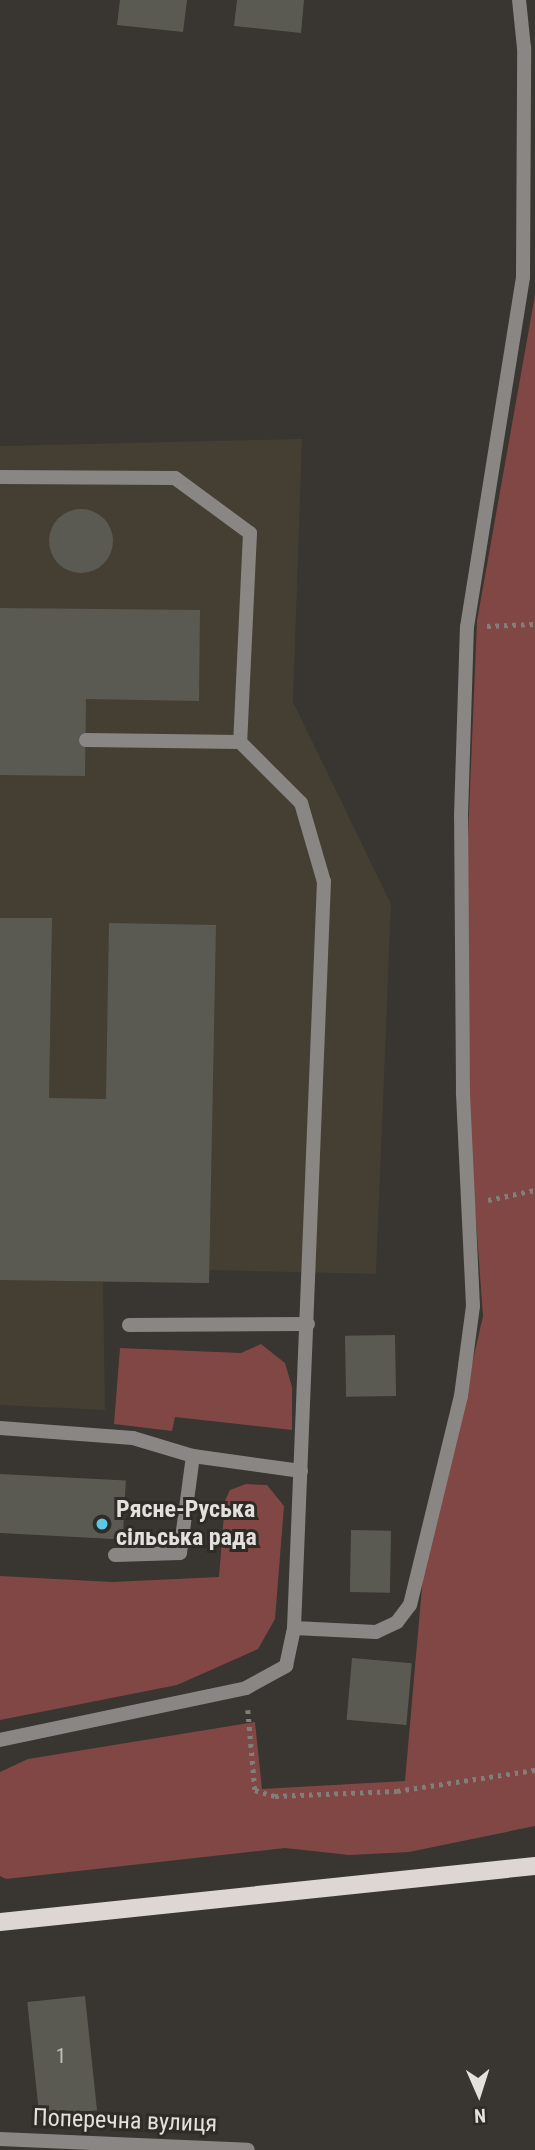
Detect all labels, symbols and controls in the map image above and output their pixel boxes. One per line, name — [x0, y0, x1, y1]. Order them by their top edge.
place label: Рясне-Руська сільська рада — [116, 1496, 257, 1552]
marker: Рясне-Руська сільська рада — [94, 1516, 110, 1532]
house number: 1 — [56, 2043, 66, 2069]
north arrow — [444, 2059, 514, 2129]
street label: Поперечна вулиця — [32, 2103, 218, 2139]
text: N — [474, 2104, 487, 2127]

